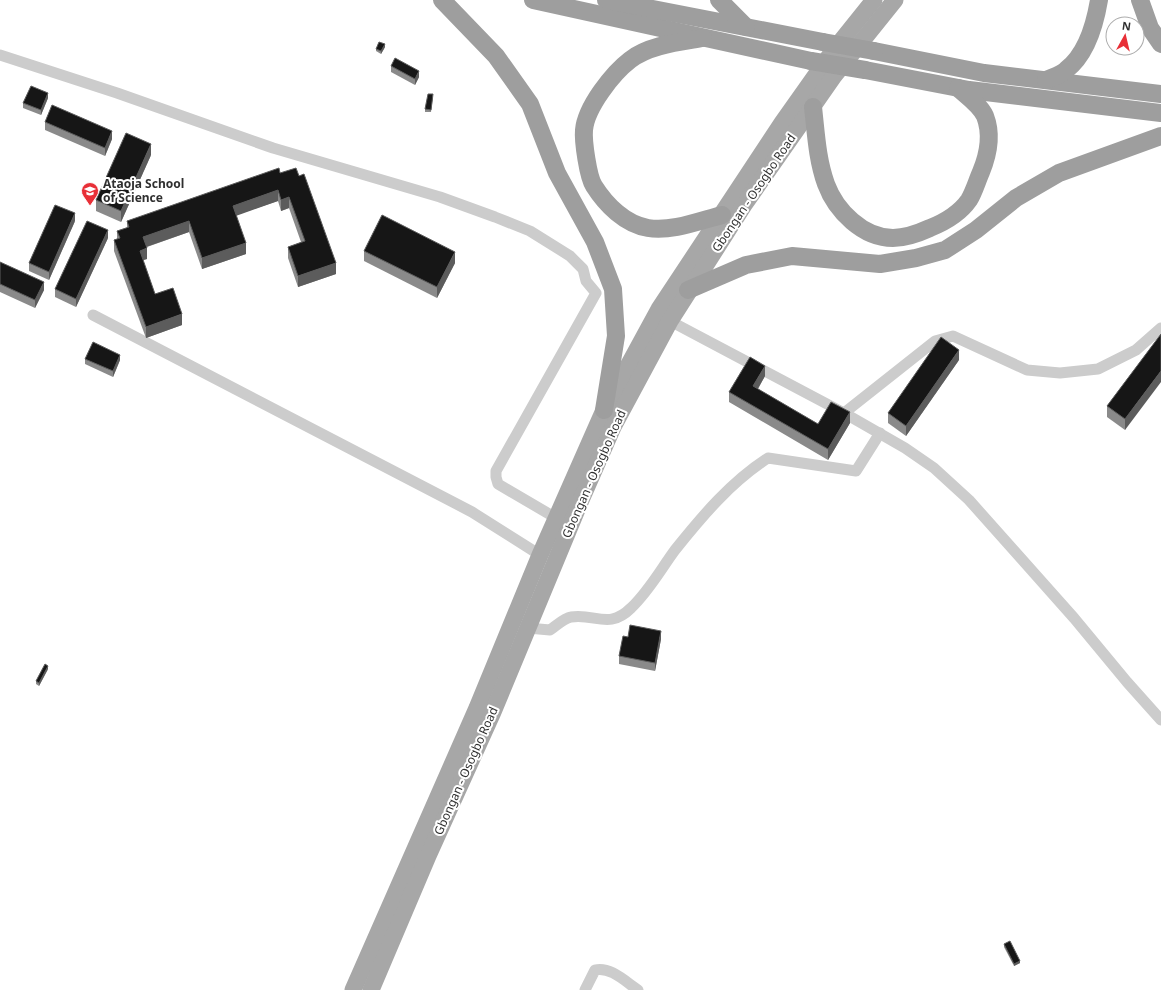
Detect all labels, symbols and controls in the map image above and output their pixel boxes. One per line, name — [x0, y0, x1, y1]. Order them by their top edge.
north arrow — [1105, 16, 1145, 56]
text: N — [1121, 18, 1132, 34]
street label: Gbongan - Osogbo Road — [708, 130, 799, 255]
place label: Ataoja School of Science — [103, 175, 184, 206]
school or university icon: Ataoja School of Science — [80, 181, 100, 206]
street label: Gbongan - Osogbo Road — [558, 407, 630, 541]
street label: Gbongan - Osogbo Road — [430, 704, 502, 838]

